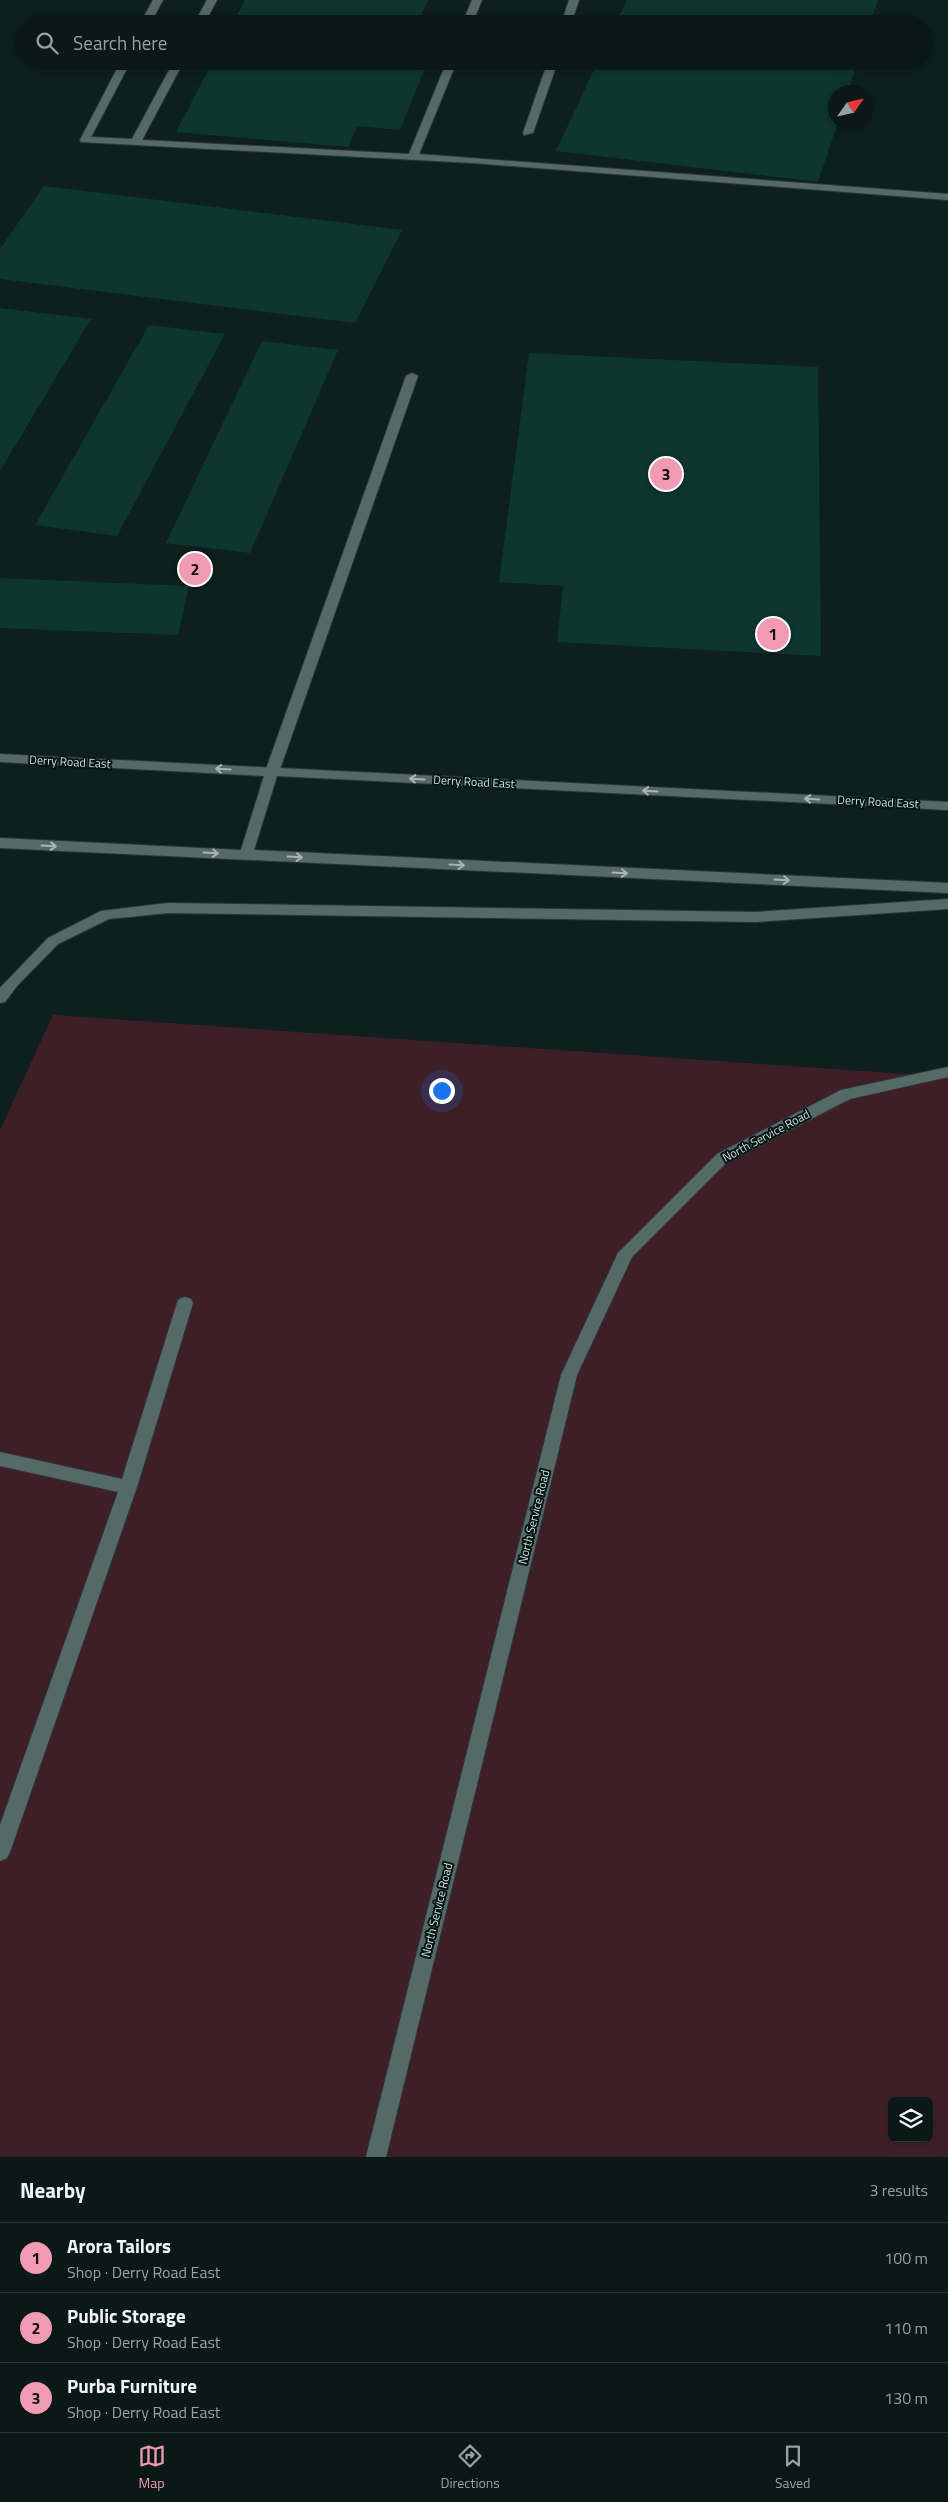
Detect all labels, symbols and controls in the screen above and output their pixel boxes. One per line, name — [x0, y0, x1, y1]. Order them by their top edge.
search box — [15, 15, 933, 70]
text: Search here — [73, 28, 167, 57]
icon: search — [33, 29, 61, 57]
north arrow — [828, 85, 873, 130]
pin: 3 — [650, 455, 682, 493]
pin: 2 — [179, 550, 211, 588]
pin: 1 — [757, 615, 789, 653]
street label: Derry Road East — [29, 750, 112, 773]
one-way arrow — [215, 765, 231, 774]
street label: Derry Road East — [433, 770, 516, 793]
one-way arrow — [410, 774, 426, 784]
one-way arrow — [642, 786, 658, 795]
street label: Derry Road East — [837, 790, 920, 813]
one-way arrow — [804, 794, 820, 803]
one-way arrow — [40, 841, 56, 850]
one-way arrow — [203, 849, 219, 858]
one-way arrow — [287, 853, 303, 862]
one-way arrow — [449, 861, 465, 870]
one-way arrow — [612, 868, 628, 877]
one-way arrow — [774, 876, 790, 885]
your location — [429, 1078, 455, 1104]
street label: North Service Road — [719, 1104, 813, 1167]
street label: North Service Road — [513, 1468, 554, 1566]
street label: North Service Road — [416, 1861, 457, 1959]
map controls — [888, 2097, 933, 2142]
button: layers — [888, 2097, 933, 2142]
text: Nearby — [20, 2174, 85, 2206]
text: 3 results — [869, 2178, 928, 2202]
text: Arora Tailors — [67, 2231, 171, 2260]
text: 1 — [32, 2246, 40, 2270]
text: 100 m — [884, 2246, 928, 2270]
text: Shop · Derry Road East — [67, 2260, 220, 2284]
text: Public Storage — [67, 2301, 186, 2330]
text: 2 — [32, 2316, 40, 2340]
text: 110 m — [884, 2316, 928, 2340]
text: Shop · Derry Road East — [67, 2330, 220, 2354]
text: Purba Furniture — [67, 2371, 197, 2400]
text: 3 — [32, 2386, 40, 2410]
text: 130 m — [884, 2386, 928, 2410]
text: Shop · Derry Road East — [67, 2400, 220, 2424]
tab: Map — [138, 2442, 166, 2493]
tab: Directions — [441, 2442, 500, 2493]
tab: Saved — [775, 2442, 811, 2493]

